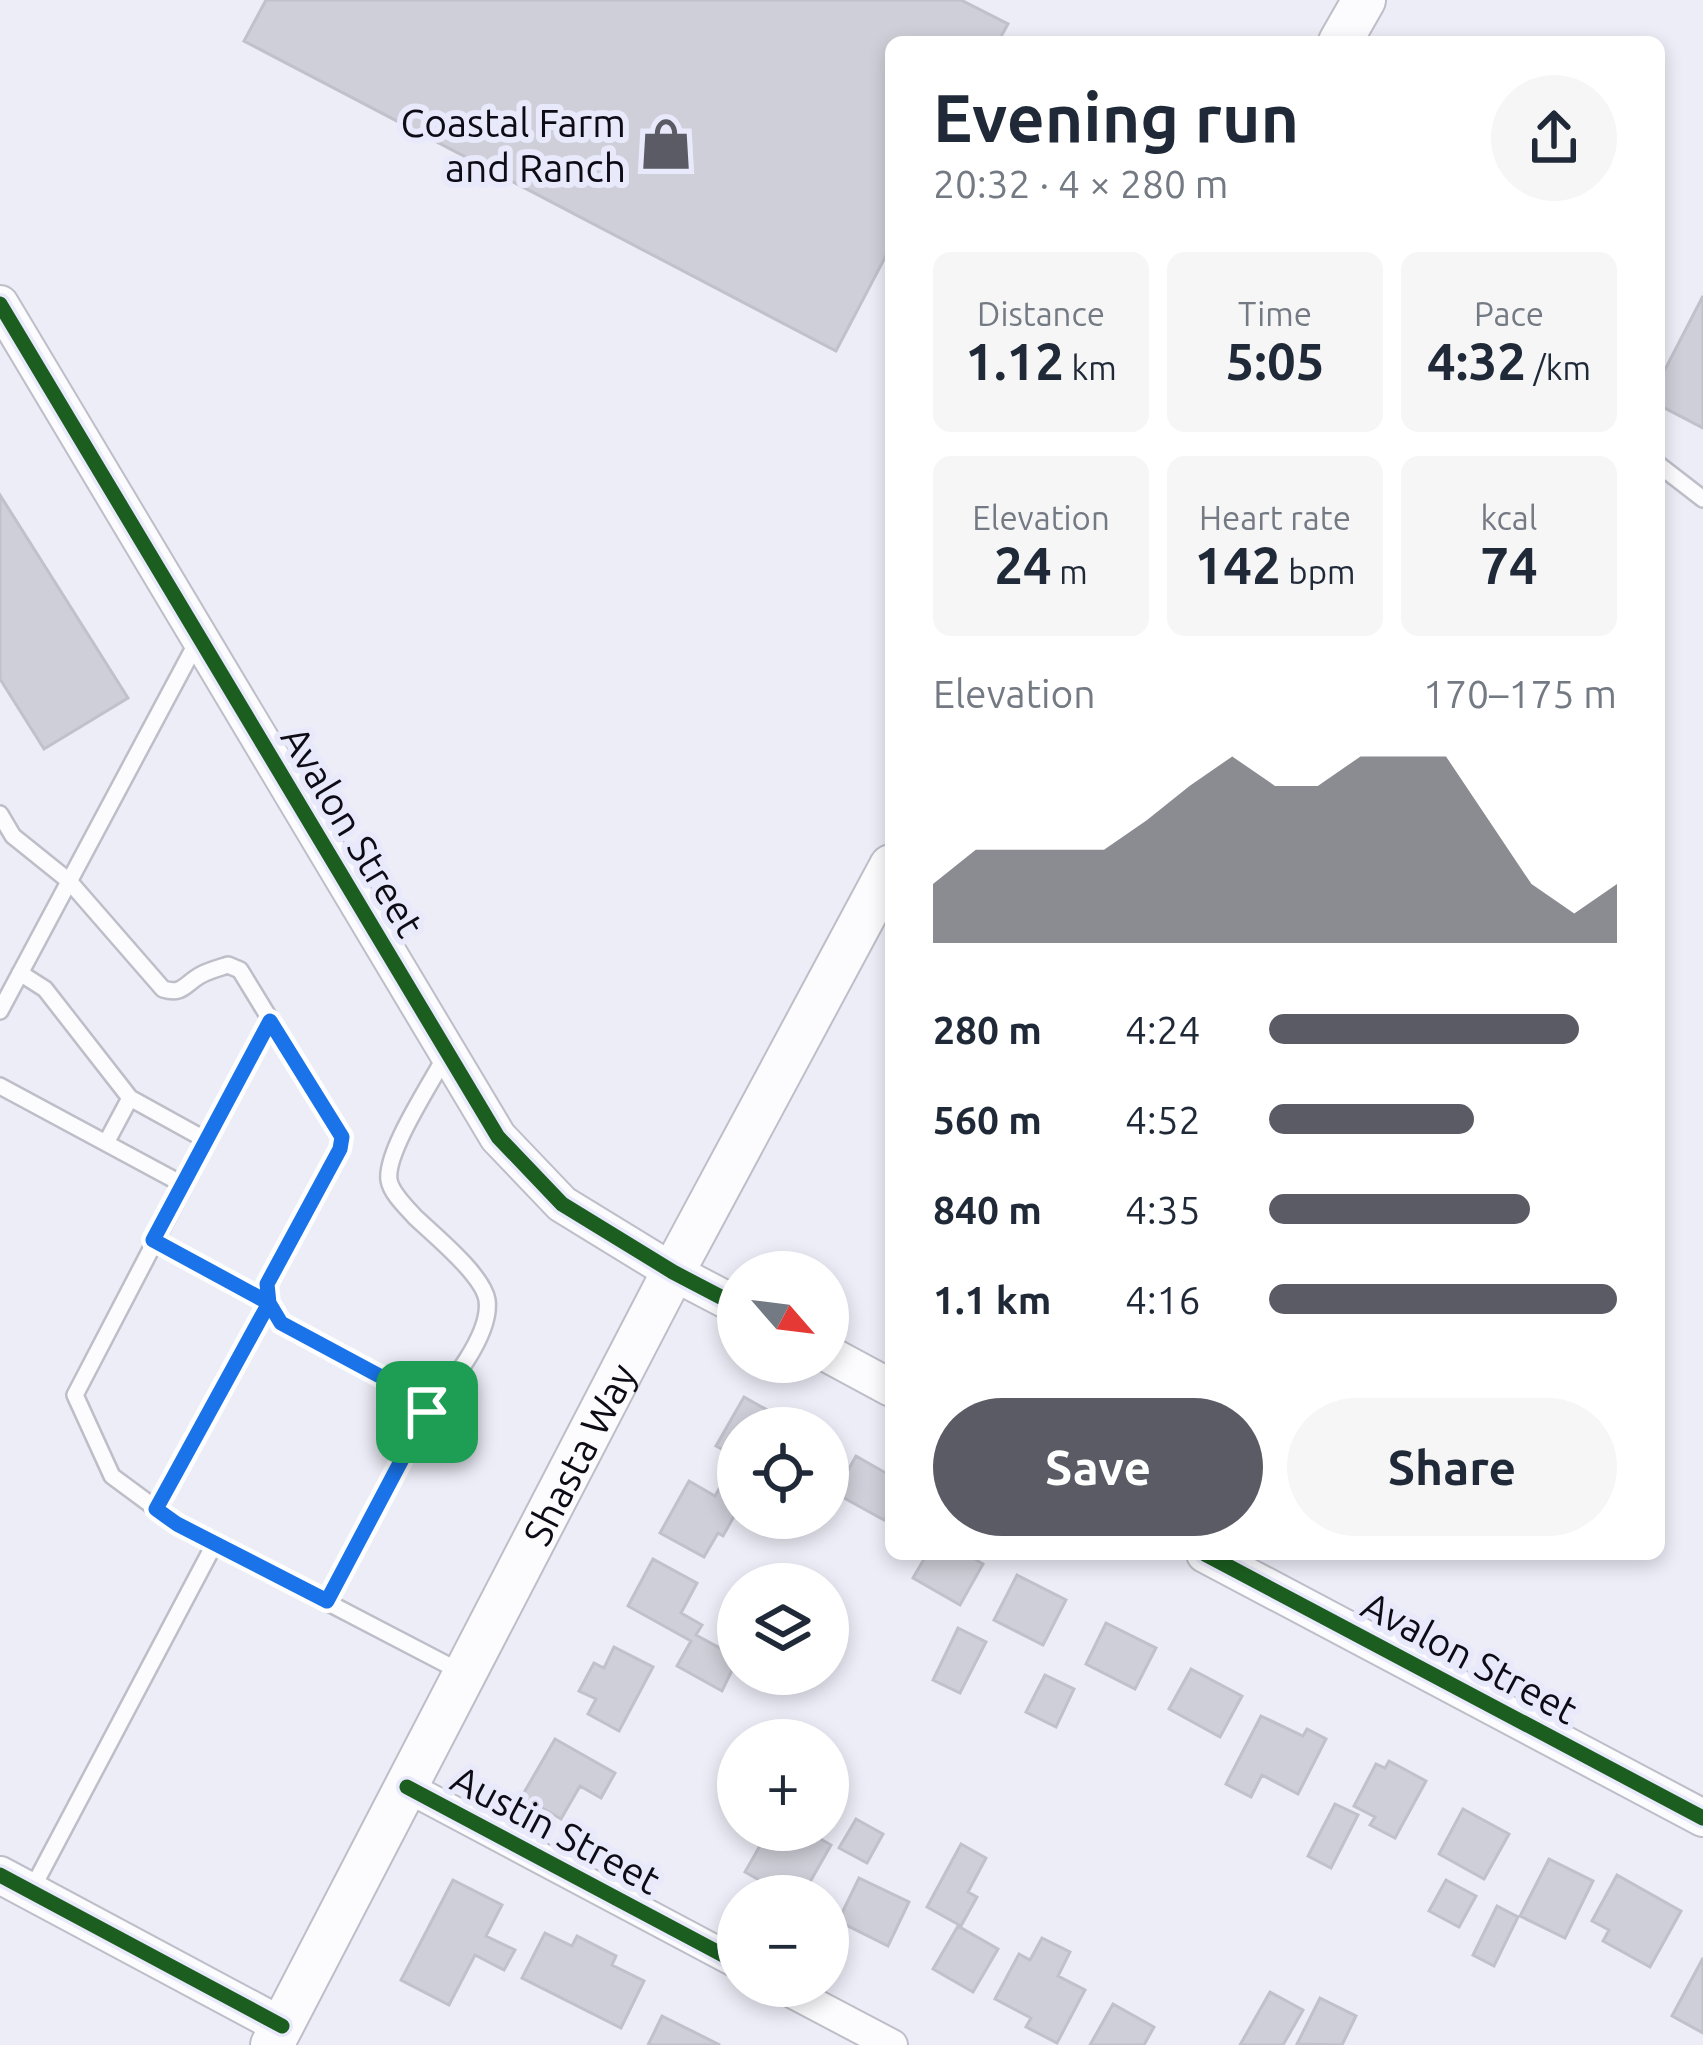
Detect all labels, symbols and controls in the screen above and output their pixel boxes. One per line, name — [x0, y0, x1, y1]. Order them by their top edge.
button: share — [1491, 75, 1617, 201]
text: Evening run — [933, 80, 1299, 154]
place label: Coastal Farm and Ranch — [400, 101, 626, 189]
shop icon: Coastal Farm and Ranch — [637, 115, 695, 173]
text: 20:32 · 4 × 280 m — [933, 162, 1228, 205]
text: Distance — [977, 295, 1105, 332]
text: Time — [1238, 295, 1312, 332]
text: Pace — [1474, 295, 1544, 332]
text: 1.12 — [965, 332, 1064, 390]
text: 5:05 — [1226, 332, 1324, 390]
text: 4:32 — [1427, 332, 1526, 390]
text: km — [1064, 349, 1117, 386]
text: /km — [1526, 349, 1591, 386]
text: Elevation — [972, 499, 1110, 536]
text: Heart rate — [1199, 499, 1351, 536]
text: kcal — [1481, 499, 1537, 536]
text: 24 — [994, 536, 1052, 594]
text: 142 — [1195, 536, 1281, 594]
text: 74 — [1480, 536, 1538, 594]
text: m — [1052, 553, 1088, 590]
text: bpm — [1281, 553, 1355, 590]
text: Elevation — [933, 672, 1096, 715]
text: 170–175 m — [1423, 672, 1617, 715]
street label: Avalon Street — [274, 718, 432, 944]
text: 280 m — [933, 1008, 1042, 1051]
text: 4:24 — [1125, 1008, 1201, 1051]
text: 560 m — [933, 1098, 1042, 1141]
text: 4:52 — [1125, 1098, 1201, 1141]
text: 840 m — [933, 1188, 1042, 1231]
text: 4:35 — [1125, 1188, 1201, 1231]
north arrow — [717, 1251, 849, 1383]
map controls — [717, 1251, 849, 2007]
text: 1.1 km — [933, 1278, 1051, 1321]
text: 4:16 — [1125, 1278, 1201, 1321]
street label: Shasta Way — [514, 1356, 643, 1552]
pin — [376, 1361, 478, 1463]
icon: arrive — [394, 1379, 460, 1445]
button: Save — [933, 1398, 1263, 1536]
button: Share — [1287, 1398, 1617, 1536]
button: locate — [717, 1407, 849, 1539]
button: layers — [717, 1563, 849, 1695]
street label: Avalon Street — [1355, 1582, 1585, 1732]
button: + — [717, 1719, 849, 1851]
street label: Austin Street — [445, 1756, 667, 1902]
button: − — [717, 1875, 849, 2007]

